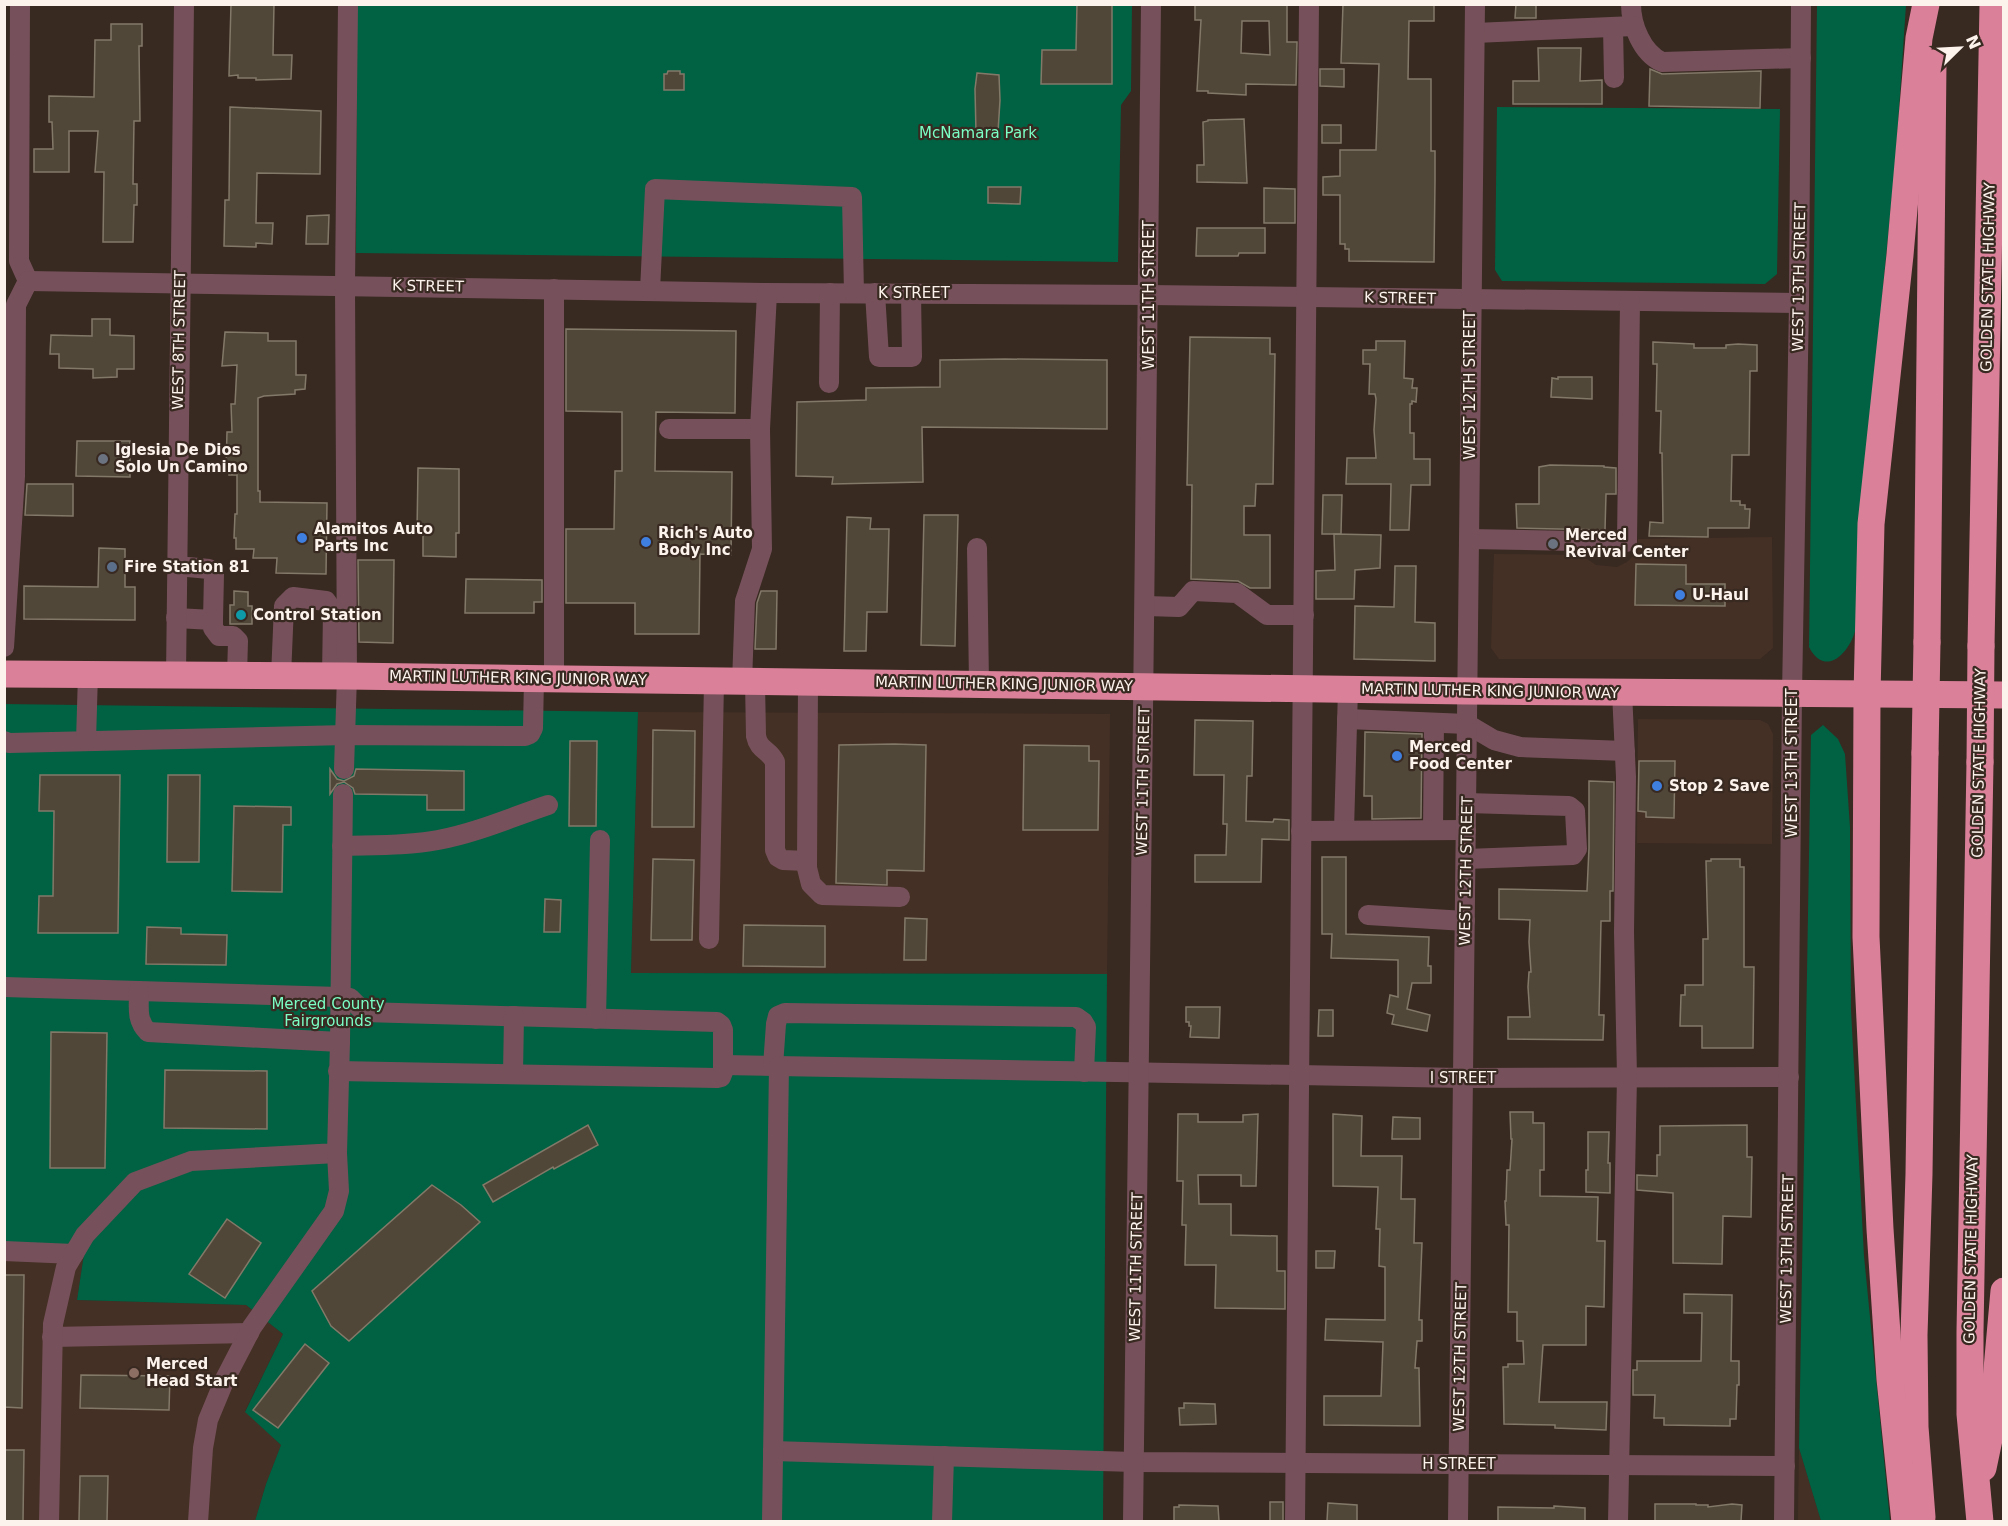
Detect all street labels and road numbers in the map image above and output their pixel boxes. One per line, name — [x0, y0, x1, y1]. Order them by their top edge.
street label: GOLDEN STATE HIGHWAY — [1977, 181, 1999, 372]
street label: WEST 13TH STREET — [1789, 201, 1809, 352]
street label: WEST 11TH STREET — [1140, 220, 1158, 370]
street label: WEST 8TH STREET — [169, 269, 189, 410]
street label: K STREET — [392, 276, 465, 296]
street label: K STREET — [878, 284, 951, 302]
street label: K STREET — [1364, 288, 1437, 308]
street label: WEST 12TH STREET — [1461, 310, 1479, 460]
street label: MARTIN LUTHER KING JUNIOR WAY — [389, 667, 648, 689]
street label: GOLDEN STATE HIGHWAY — [1968, 667, 1990, 858]
street label: MARTIN LUTHER KING JUNIOR WAY — [875, 673, 1134, 695]
street label: MARTIN LUTHER KING JUNIOR WAY — [1361, 680, 1620, 702]
street label: WEST 13TH STREET — [1783, 688, 1801, 838]
street label: WEST 11TH STREET — [1133, 705, 1153, 856]
street label: WEST 12TH STREET — [1456, 795, 1476, 946]
street label: I STREET — [1430, 1069, 1497, 1087]
street label: GOLDEN STATE HIGHWAY — [1960, 1153, 1982, 1344]
street label: WEST 13TH STREET — [1777, 1173, 1797, 1324]
street label: WEST 11TH STREET — [1126, 1191, 1146, 1342]
street label: WEST 12TH STREET — [1450, 1281, 1470, 1432]
street label: H STREET — [1422, 1455, 1496, 1473]

